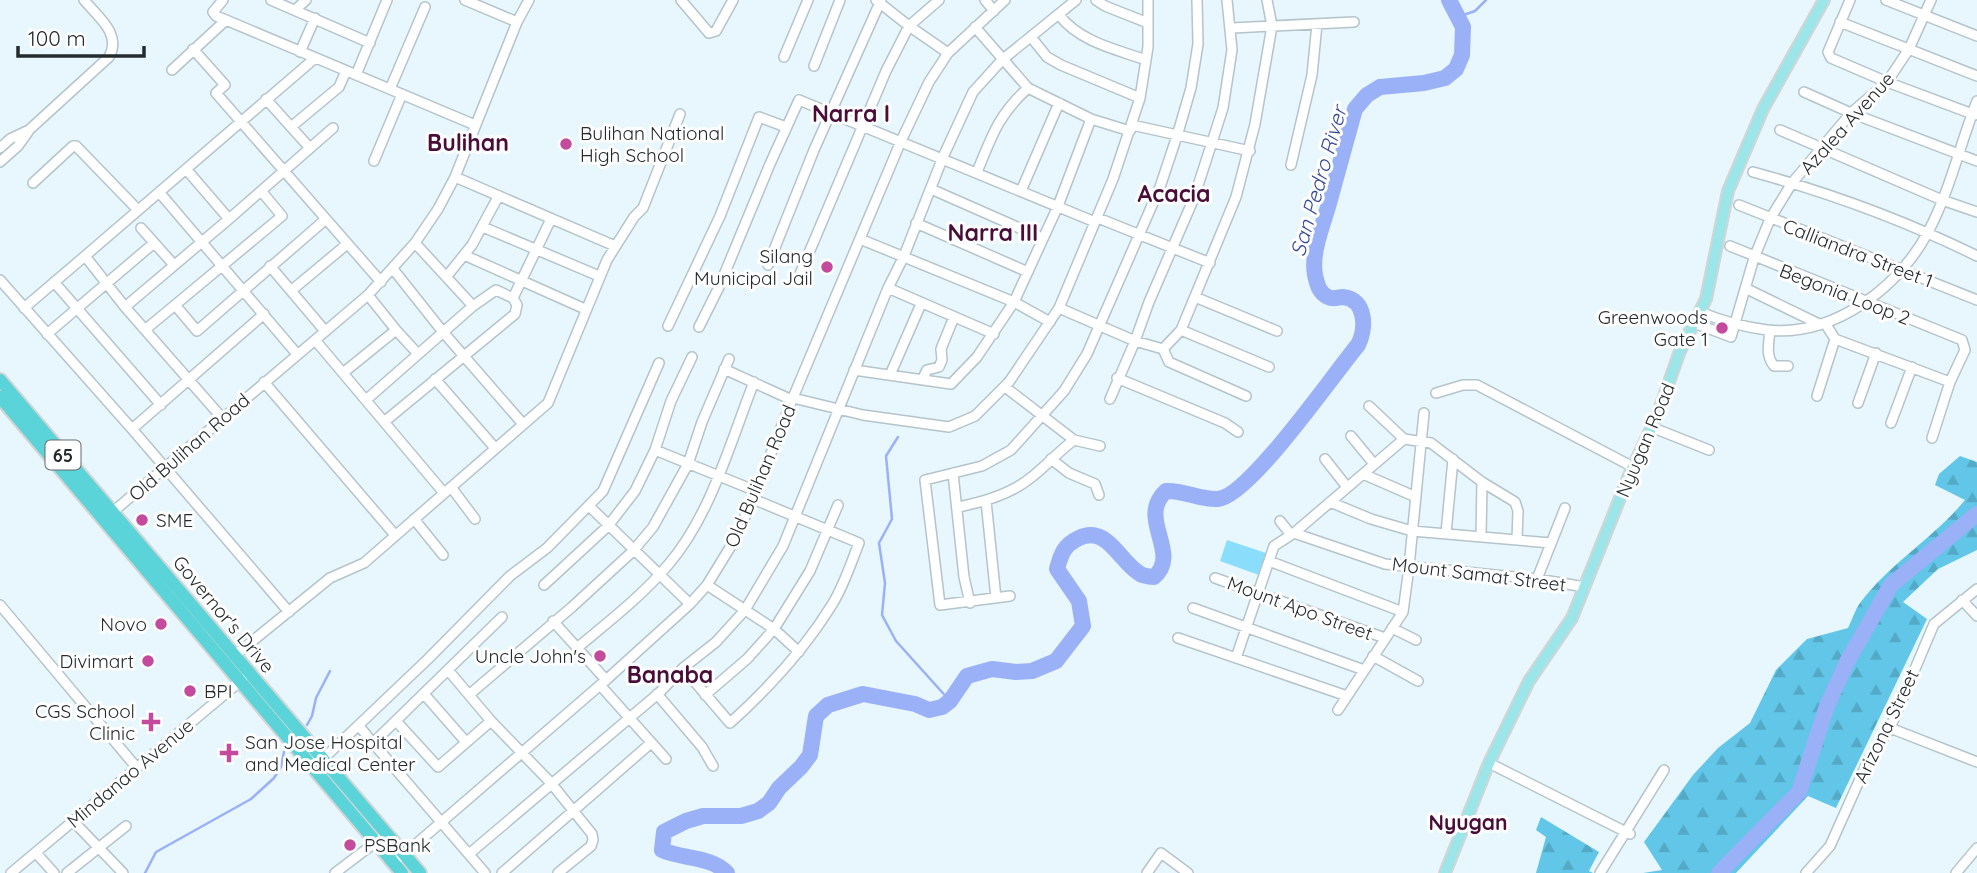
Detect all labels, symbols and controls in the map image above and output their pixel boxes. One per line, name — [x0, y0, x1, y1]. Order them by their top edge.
scale bar — [18, 14, 144, 58]
text: 100 m — [28, 25, 86, 51]
street label: Azalea Avenue — [1795, 67, 1899, 179]
district label: Narra I — [812, 99, 890, 128]
water label: San Pedro River — [1284, 100, 1353, 259]
place label: Bulihan National High School — [580, 121, 724, 167]
district label: Bulihan — [427, 128, 509, 157]
marker: Bulihan National High School — [558, 136, 574, 152]
district label: Acacia — [1138, 179, 1210, 208]
street label: Calliandra Street 1 — [1780, 213, 1936, 293]
district label: Narra III — [948, 218, 1038, 247]
place label: Silang Municipal Jail — [694, 244, 813, 290]
street label: Begonia Loop 2 — [1776, 258, 1914, 330]
marker: Silang Municipal Jail — [819, 259, 835, 275]
place label: Greenwoods Gate 1 — [1598, 305, 1708, 351]
marker: Greenwoods Gate 1 — [1714, 320, 1730, 336]
street label: Nyugan Road — [1610, 379, 1680, 501]
street label: Old Bulihan Road — [124, 388, 254, 506]
street label: Old Bulihan Road — [719, 401, 801, 551]
road number: 65 — [46, 440, 80, 470]
place label: SME — [156, 508, 193, 532]
marker: SME — [134, 512, 150, 528]
street label: Governor's Drive — [168, 550, 280, 678]
street label: Mount Samat Street — [1391, 551, 1567, 597]
street label: Mount Apo Street — [1224, 571, 1376, 645]
place label: Novo — [100, 612, 147, 636]
marker: Novo — [153, 616, 169, 632]
place label: Uncle John's — [475, 644, 586, 668]
marker: Uncle John's — [592, 648, 608, 664]
place label: Divimart — [60, 649, 134, 673]
marker: Divimart — [140, 653, 156, 669]
district label: Banaba — [627, 660, 713, 689]
street label: Arizona Street — [1848, 665, 1924, 787]
place label: BPI — [204, 679, 232, 703]
marker: BPI — [182, 683, 198, 699]
place label: CGS School Clinic — [35, 699, 135, 745]
marker: CGS School Clinic — [141, 712, 161, 732]
street label: Mindanao Avenue — [62, 713, 198, 833]
place label: San Jose Hospital and Medical Center — [245, 730, 416, 776]
marker: San Jose Hospital and Medical Center — [219, 743, 239, 763]
district label: Nyugan — [1429, 809, 1507, 835]
place label: PSBank — [364, 833, 431, 857]
marker: PSBank — [342, 837, 358, 853]

